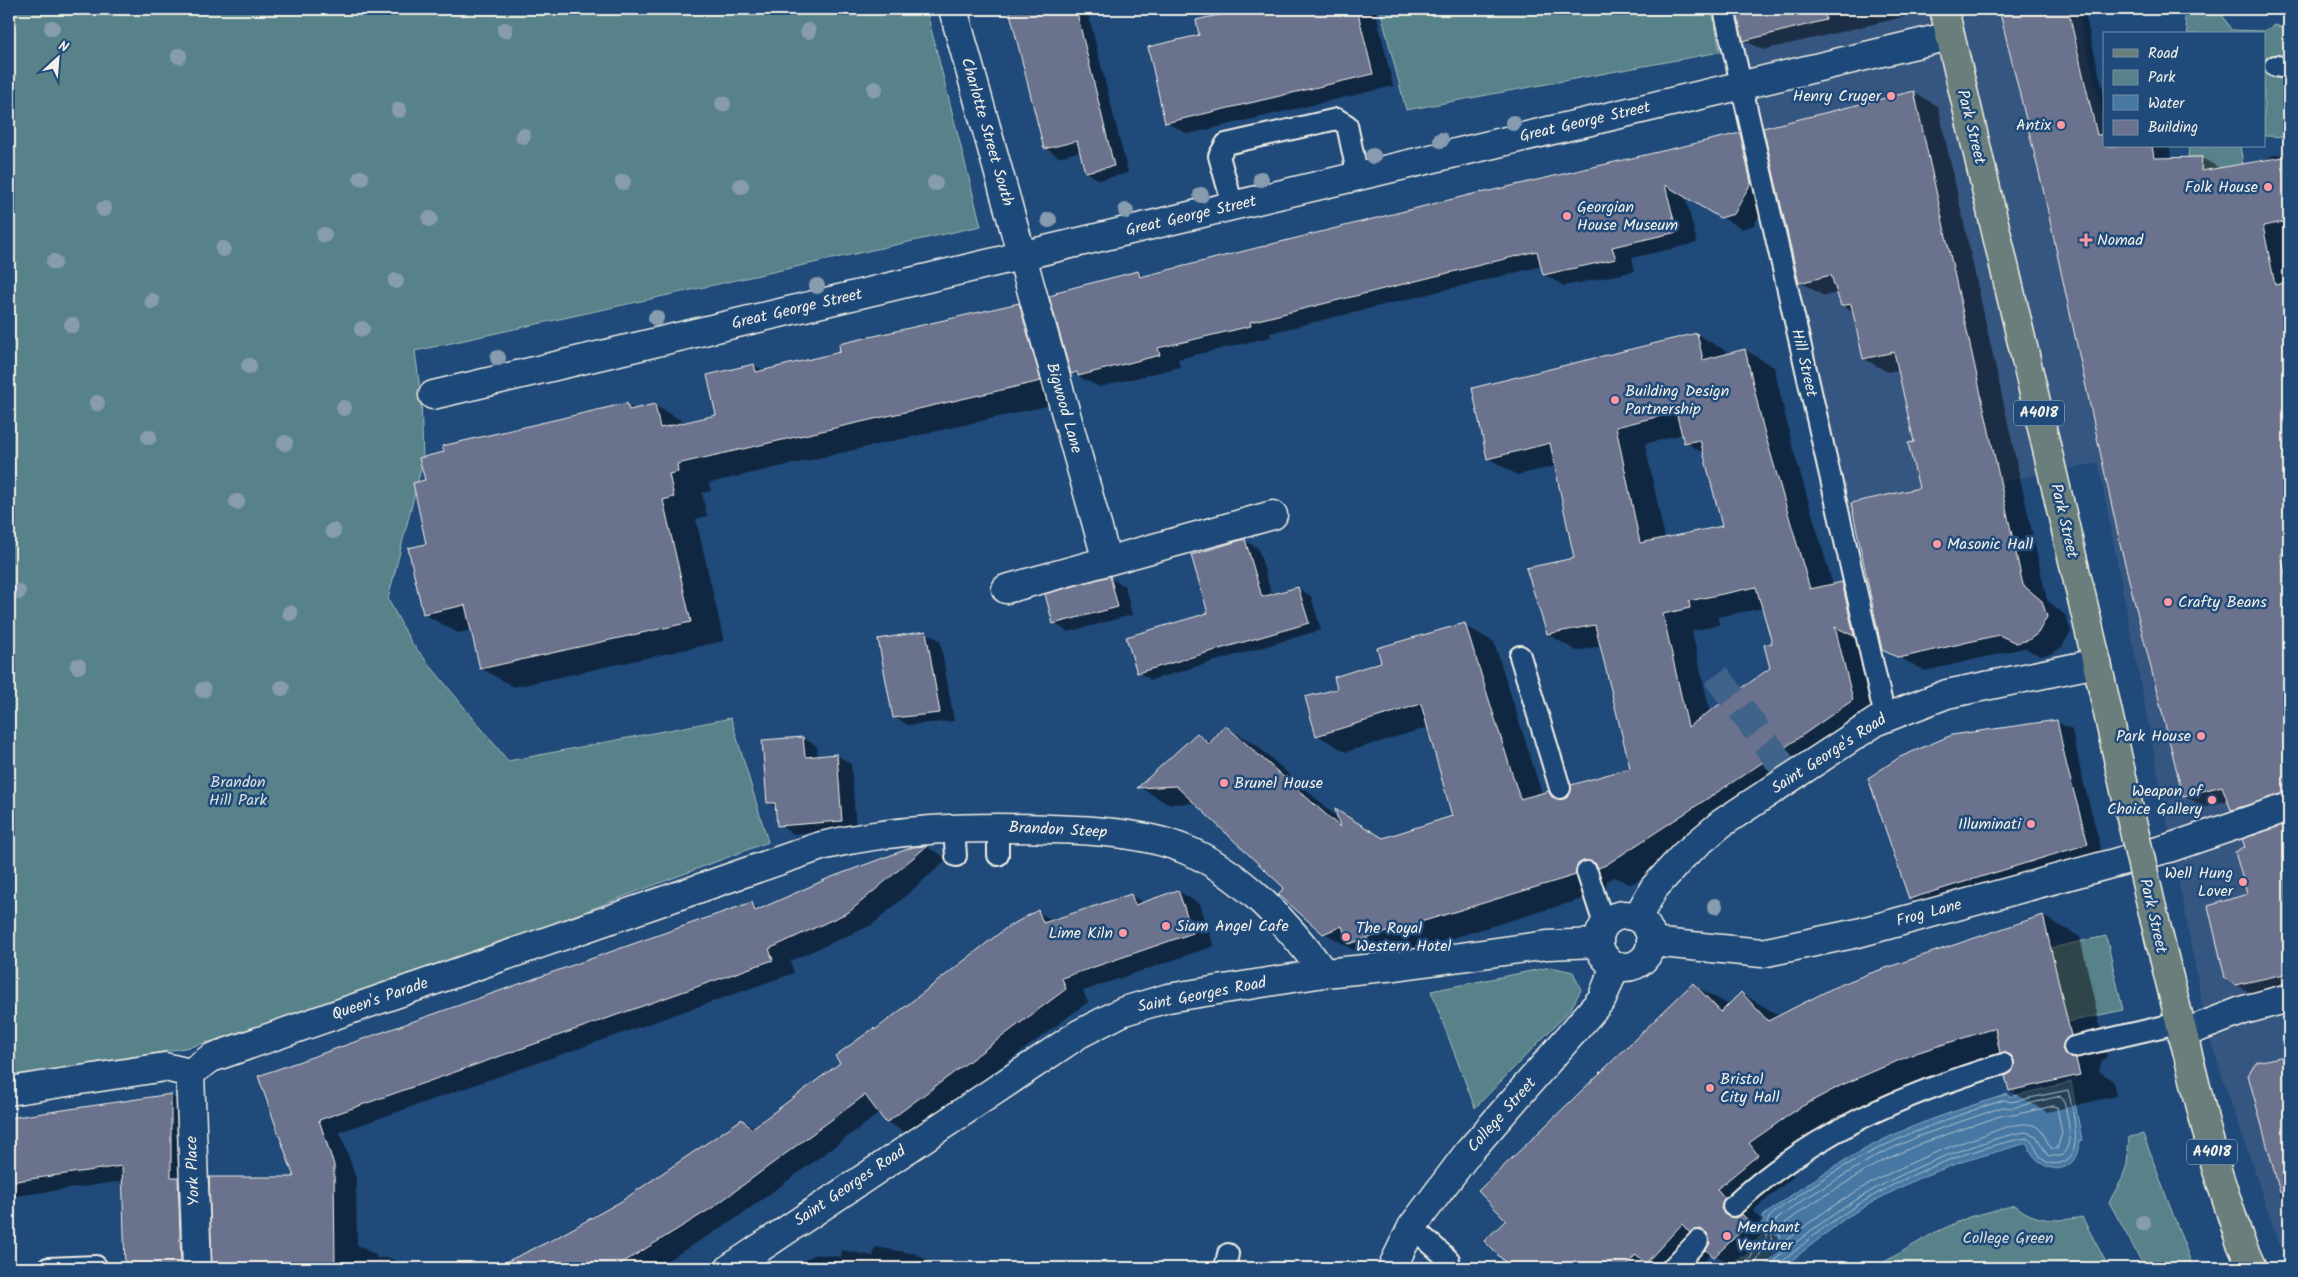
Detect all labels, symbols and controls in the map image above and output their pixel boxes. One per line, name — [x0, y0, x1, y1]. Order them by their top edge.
north arrow — [32, 32, 82, 82]
legend — [2103, 32, 2266, 148]
text: N — [54, 35, 72, 59]
text: Road — [2148, 42, 2179, 66]
street label: Charlotte Street South — [954, 55, 1020, 209]
text: Park — [2148, 66, 2176, 90]
place label: Henry Cruger — [1793, 84, 1883, 109]
street label: Park Street — [1950, 87, 1993, 168]
marker: Henry Cruger — [1885, 90, 1897, 102]
text: Water — [2148, 92, 2185, 116]
street label: Great George Street — [1517, 95, 1654, 149]
place label: Antix — [2016, 113, 2052, 138]
text: Building — [2148, 116, 2198, 140]
marker: Antix — [2055, 119, 2067, 131]
place label: Folk House — [2185, 175, 2258, 200]
marker: Folk House — [2262, 181, 2274, 193]
street label: Great George Street — [1123, 189, 1260, 243]
place label: Georgian House Museum — [1577, 195, 1678, 238]
marker: Georgian House Museum — [1561, 210, 1573, 222]
place label: Nomad — [2097, 228, 2144, 253]
marker: Nomad — [2079, 233, 2093, 247]
street label: Great George Street — [729, 282, 866, 336]
street label: Hill Street — [1784, 326, 1824, 400]
street label: Bigwood Lane — [1039, 360, 1089, 456]
place label: Building Design Partnership — [1625, 379, 1729, 422]
marker: Building Design Partnership — [1609, 394, 1621, 406]
road number: A4018 — [2014, 400, 2064, 426]
street label: Park Street — [2043, 481, 2085, 562]
place label: Masonic Hall — [1947, 532, 2033, 557]
marker: Masonic Hall — [1931, 538, 1943, 550]
place label: Crafty Beans — [2178, 590, 2267, 615]
marker: Crafty Beans — [2162, 596, 2174, 608]
street label: Saint George's Road — [1766, 707, 1892, 801]
place label: Park House — [2116, 724, 2191, 749]
marker: Park House — [2195, 730, 2207, 742]
park label: Brandon Hill Park — [209, 770, 267, 813]
place label: Brunel House — [1234, 771, 1323, 796]
marker: Brunel House — [1218, 777, 1230, 789]
place label: Weapon of Choice Gallery — [2107, 779, 2204, 822]
marker: Weapon of Choice Gallery — [2206, 794, 2218, 806]
place label: Illuminati — [1958, 812, 2022, 837]
street label: Brandon Steep — [1008, 815, 1108, 845]
marker: Illuminati — [2025, 818, 2037, 830]
place label: Well Hung Lover — [2164, 861, 2235, 904]
street label: Park Street — [2132, 876, 2174, 957]
marker: Well Hung Lover — [2237, 876, 2249, 888]
street label: Frog Lane — [1893, 892, 1965, 934]
place label: Siam Angel Cafe — [1176, 914, 1289, 939]
place label: The Royal Western Hotel — [1356, 916, 1452, 959]
marker: Siam Angel Cafe — [1160, 920, 1172, 932]
place label: Lime Kiln — [1048, 921, 1113, 946]
marker: Lime Kiln — [1117, 927, 1129, 939]
marker: The Royal Western Hotel — [1340, 931, 1352, 943]
street label: Saint Georges Road — [1136, 970, 1269, 1020]
street label: Queen's Parade — [328, 971, 432, 1027]
place label: Bristol City Hall — [1720, 1067, 1780, 1110]
street label: College Street — [1461, 1071, 1543, 1158]
marker: Bristol City Hall — [1704, 1082, 1716, 1094]
street label: York Place — [179, 1136, 207, 1206]
street label: Saint Georges Road — [789, 1139, 912, 1233]
road number: A4018 — [2187, 1140, 2237, 1164]
place label: Merchant Venturer — [1737, 1215, 1801, 1258]
park label: College Green — [1962, 1226, 2054, 1251]
marker: Merchant Venturer — [1721, 1230, 1733, 1242]

